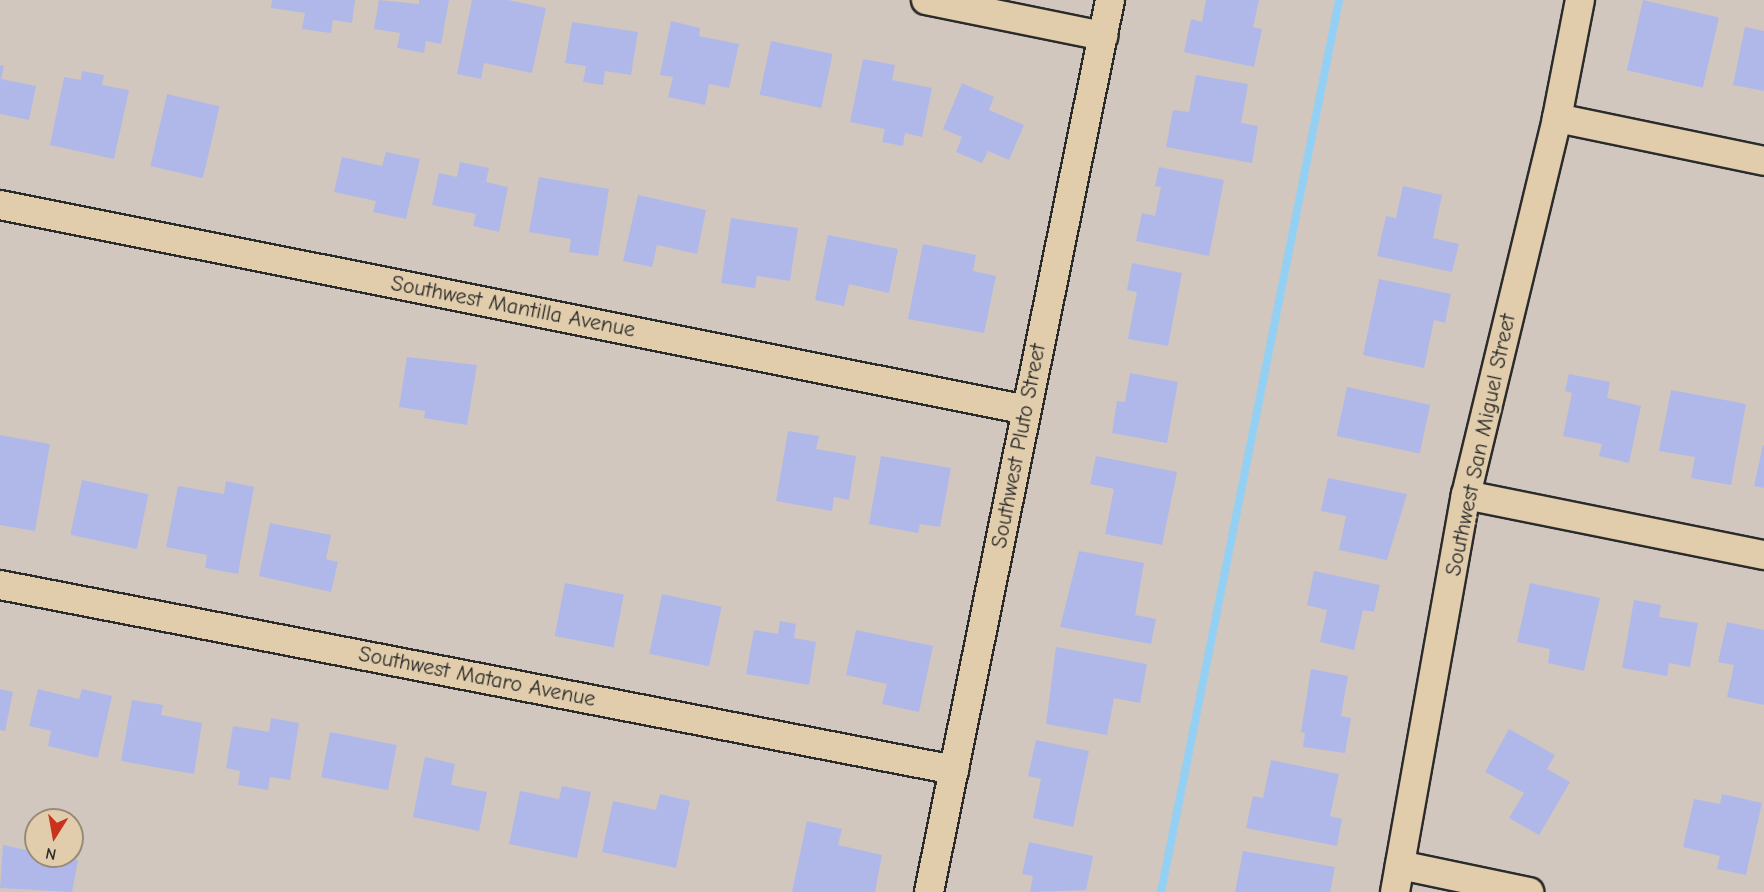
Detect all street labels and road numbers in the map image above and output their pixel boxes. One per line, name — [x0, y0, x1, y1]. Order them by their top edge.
street label: Southwest Mantilla Avenue — [389, 270, 637, 344]
street label: Southwest San Miguel Street — [1440, 312, 1522, 578]
street label: Southwest Pluto Street — [986, 341, 1052, 551]
street label: Southwest Mataro Avenue — [356, 641, 598, 713]

